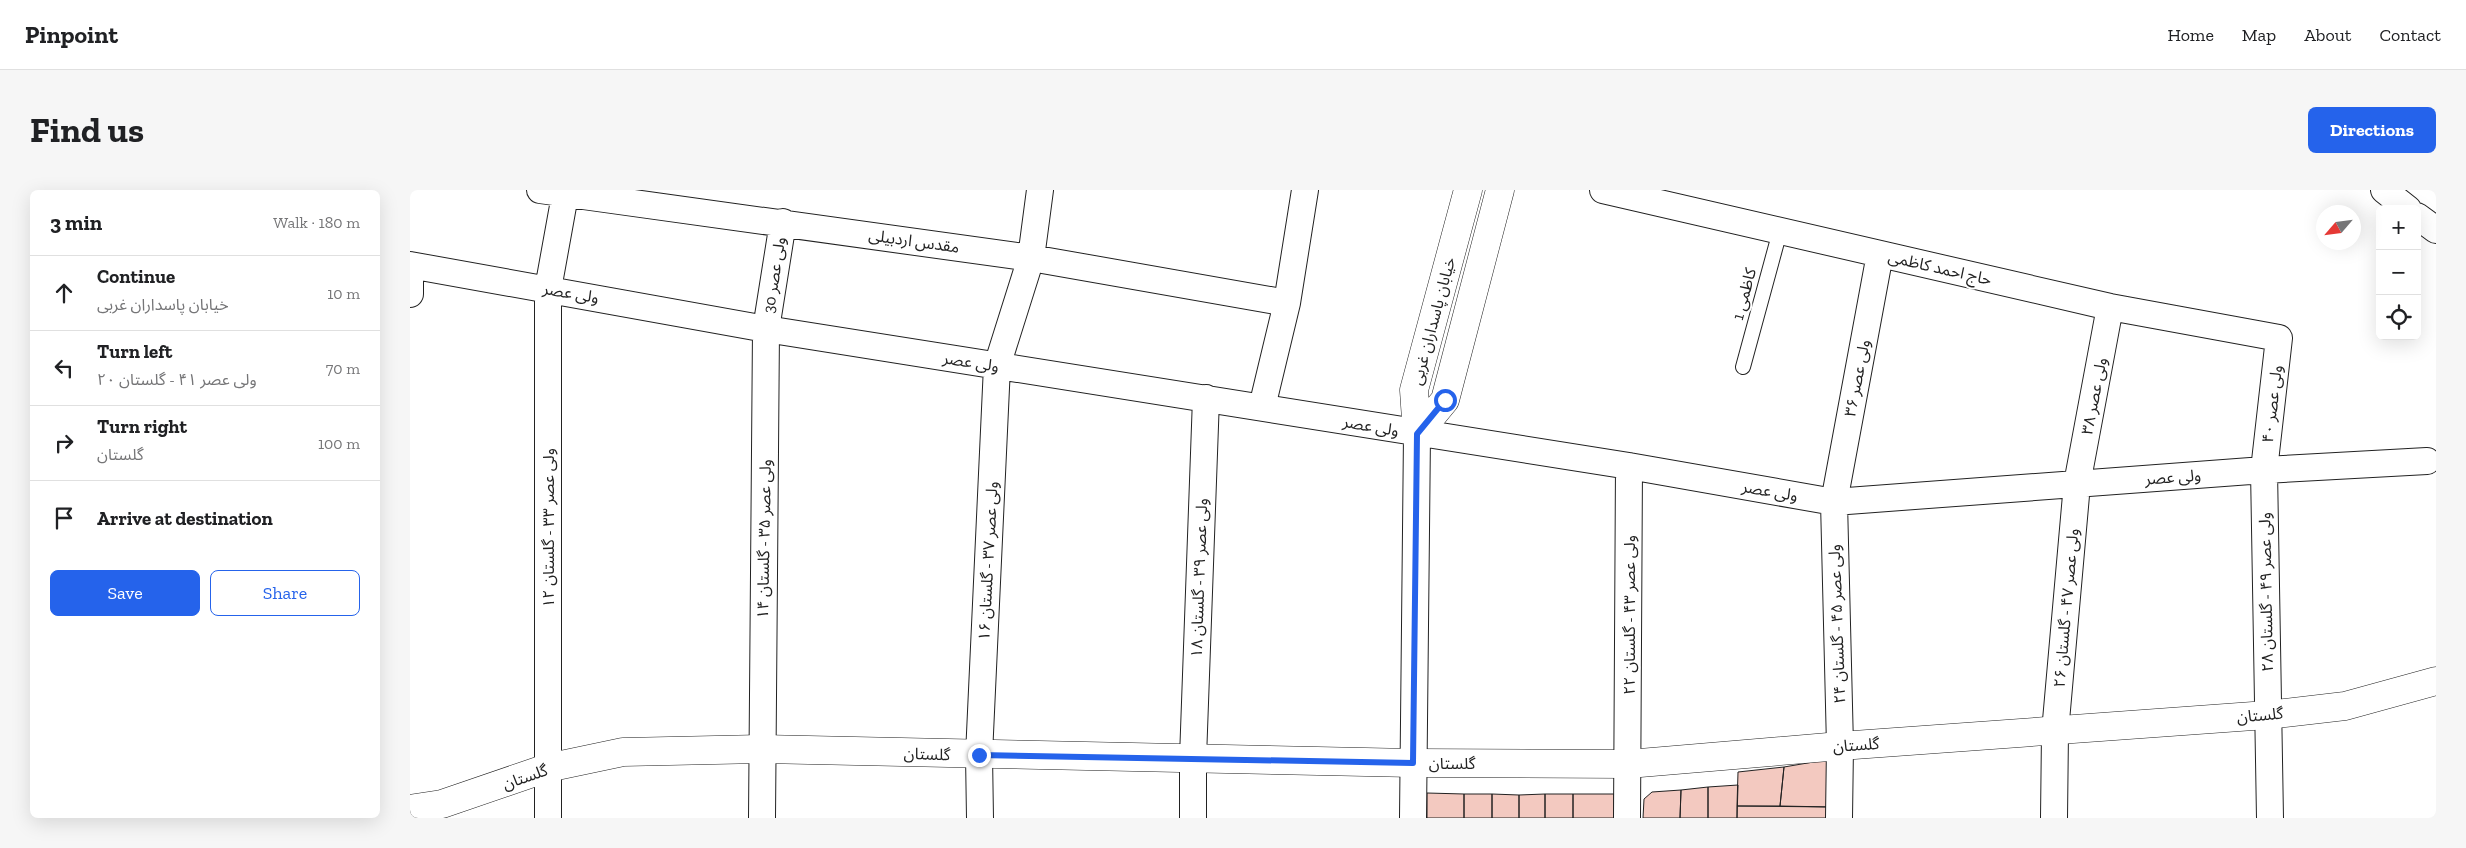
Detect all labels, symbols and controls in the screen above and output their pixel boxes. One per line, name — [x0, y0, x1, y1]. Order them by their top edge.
text: Pinpoint — [25, 20, 118, 49]
text: Home — [2167, 24, 2214, 46]
text: Map — [2242, 24, 2276, 46]
text: About — [2304, 24, 2351, 46]
text: Contact — [2379, 24, 2441, 46]
button: Directions — [2308, 107, 2436, 153]
text: Find us — [30, 109, 144, 151]
north arrow — [2316, 205, 2361, 250]
map controls — [2376, 205, 2421, 340]
button: + — [2376, 205, 2421, 250]
text: 3 min — [50, 210, 102, 235]
text: Walk · 180 m — [273, 213, 360, 232]
street label: مقدس اردبیلی — [867, 225, 961, 257]
street label: ولی عصر 30 — [759, 236, 789, 314]
street label: حاج احمد کاظمی — [1886, 247, 1994, 292]
button: − — [2376, 250, 2421, 295]
street label: خیابان پاسداران غربی — [1407, 255, 1460, 387]
text: Continue — [97, 265, 175, 288]
street label: کاظمی 1 — [1728, 266, 1760, 322]
icon: ahead — [50, 279, 78, 307]
street label: ولی عصر — [541, 279, 600, 307]
text: 10 m — [327, 284, 360, 303]
text: خیابان پاسداران غربی — [97, 295, 229, 314]
button: locate — [2376, 295, 2421, 340]
street label: ولی عصر ۳۶ — [1840, 338, 1874, 418]
text: Turn left — [97, 340, 172, 363]
street label: ولی عصر — [941, 348, 1000, 376]
icon: left — [50, 354, 78, 382]
street label: ولی عصر ۳۸ — [2077, 356, 2111, 436]
text: 70 m — [326, 359, 360, 378]
street label: ولی عصر ۴۰ — [2258, 364, 2286, 444]
text: ولی عصر ۴۱ - گلستان ۲۰ — [97, 370, 257, 389]
route start — [1434, 389, 1457, 412]
street label: ولی عصر — [1341, 412, 1400, 440]
text: Turn right — [97, 415, 187, 438]
icon: right — [50, 429, 78, 457]
text: 100 m — [318, 434, 360, 453]
text: گلستان — [97, 445, 144, 464]
street label: ولی عصر ۳۳ - گلستان ۱۲ — [539, 448, 558, 608]
street label: ولی عصر ۳۵ - گلستان ۱۴ — [753, 459, 775, 619]
street label: ولی عصر — [2143, 466, 2202, 489]
street label: ولی عصر — [1740, 477, 1799, 505]
street label: ولی عصر ۳۷ - گلستان ۱۶ — [974, 481, 1002, 641]
street label: ولی عصر ۳۹ - گلستان ۱۸ — [1187, 498, 1211, 658]
icon: arrive — [50, 504, 78, 532]
text: Arrive at destination — [97, 507, 273, 530]
street label: ولی عصر ۴۹ - گلستان ۲۸ — [2255, 512, 2277, 672]
street label: ولی عصر ۴۷ - گلستان ۲۶ — [2050, 528, 2082, 688]
street label: ولی عصر ۴۳ - گلستان ۲۲ — [1620, 535, 1639, 695]
street label: ولی عصر ۴۵ - گلستان ۲۴ — [1825, 544, 1849, 704]
button: Save — [50, 570, 200, 616]
button: Share — [210, 570, 360, 616]
street label: گلستان — [2236, 703, 2284, 726]
street label: گلستان — [1832, 734, 1880, 756]
street label: گلستان — [903, 744, 951, 764]
route end — [968, 744, 991, 767]
street label: گلستان — [1429, 754, 1476, 773]
street label: گلستان — [500, 760, 550, 794]

